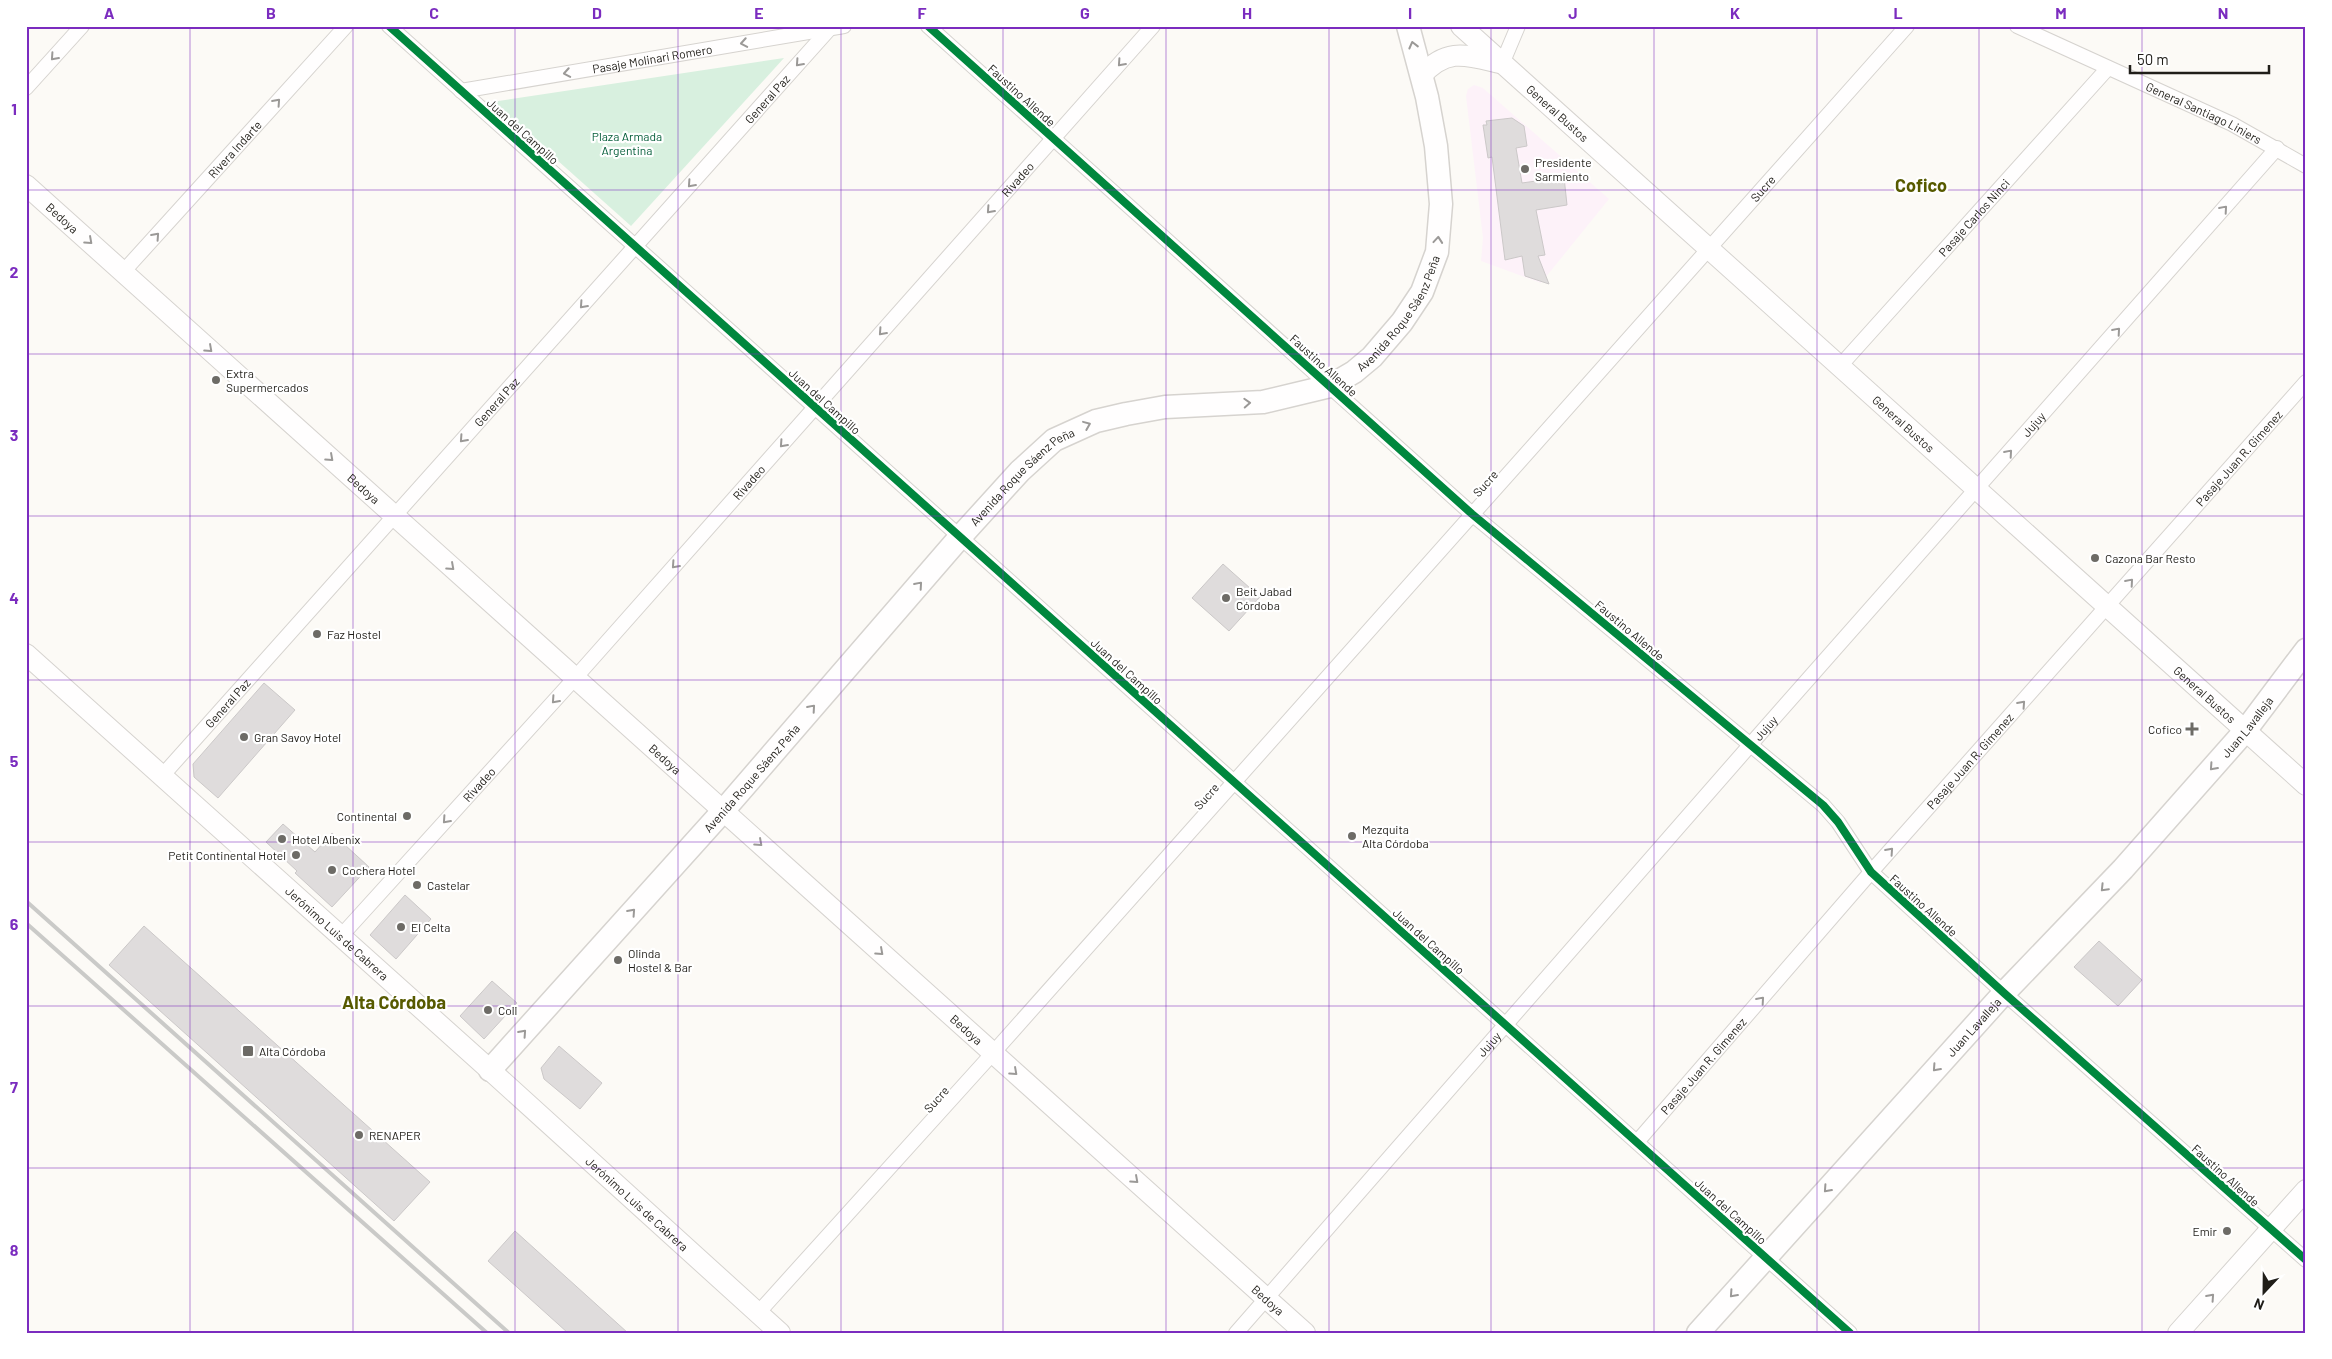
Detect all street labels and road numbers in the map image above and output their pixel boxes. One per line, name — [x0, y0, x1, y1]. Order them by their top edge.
street label: Pasaje Molinari Romero — [591, 41, 713, 76]
street label: Faustino Allende — [985, 61, 1059, 129]
street label: General Paz — [741, 72, 792, 126]
street label: General Santiago Liniers — [2144, 79, 2264, 147]
street label: General Bustos — [1524, 81, 1592, 144]
street label: Juan del Campillo — [484, 95, 562, 167]
street label: Rivera Indarte — [205, 117, 264, 181]
street label: Rivadeo — [998, 159, 1036, 199]
street label: Sucre — [1747, 172, 1778, 204]
street label: Pasaje Carlos Ninci — [1935, 176, 2012, 259]
street label: Bedoya — [44, 200, 81, 236]
street label: Avenida Roque Sáenz Peña — [1354, 253, 1442, 374]
street label: Faustino Allende — [1287, 331, 1361, 399]
street label: Juan del Campillo — [786, 365, 864, 437]
street label: General Paz — [471, 374, 522, 429]
street label: General Bustos — [1870, 392, 1938, 455]
street label: Pasaje Juan R. Gimenez — [2192, 407, 2285, 509]
street label: Jujuy — [2019, 409, 2048, 439]
street label: Avenida Roque Sáenz Peña — [967, 425, 1077, 528]
street label: Rivadeo — [730, 462, 768, 502]
street label: Sucre — [1470, 467, 1500, 499]
street label: Bedoya — [345, 470, 383, 506]
street label: Faustino Allende — [1593, 597, 1667, 663]
street label: Juan del Campillo — [1088, 635, 1166, 707]
street label: General Bustos — [2171, 663, 2239, 726]
street label: General Paz — [202, 676, 253, 730]
street label: Juan Lavalleja — [2218, 694, 2276, 760]
street label: Pasaje Juan R. Gimenez — [1924, 710, 2016, 812]
street label: Jujuy — [1751, 712, 1780, 743]
street label: Avenida Roque Sáenz Peña — [701, 721, 802, 835]
street label: Bedoya — [646, 741, 684, 777]
street label: Rivadeo — [460, 764, 498, 804]
street label: Sucre — [1191, 780, 1221, 812]
street label: Faustino Allende — [1887, 871, 1961, 939]
street label: Jerónimo Luis de Cabrera — [283, 883, 392, 983]
street label: Juan del Campillo — [1390, 905, 1468, 977]
street label: Juan Lavalleja — [1944, 995, 2004, 1059]
street label: Bedoya — [948, 1011, 986, 1047]
street label: Pasaje Juan R. Gimenez — [1658, 1015, 1749, 1117]
street label: Jujuy — [1474, 1028, 1504, 1059]
street label: Sucre — [921, 1083, 951, 1115]
street label: Faustino Allende — [2189, 1141, 2263, 1209]
street label: Jerónimo Luis de Cabrera — [583, 1154, 691, 1254]
street label: Juan del Campillo — [1692, 1175, 1770, 1247]
street label: Bedoya — [1249, 1282, 1287, 1318]

